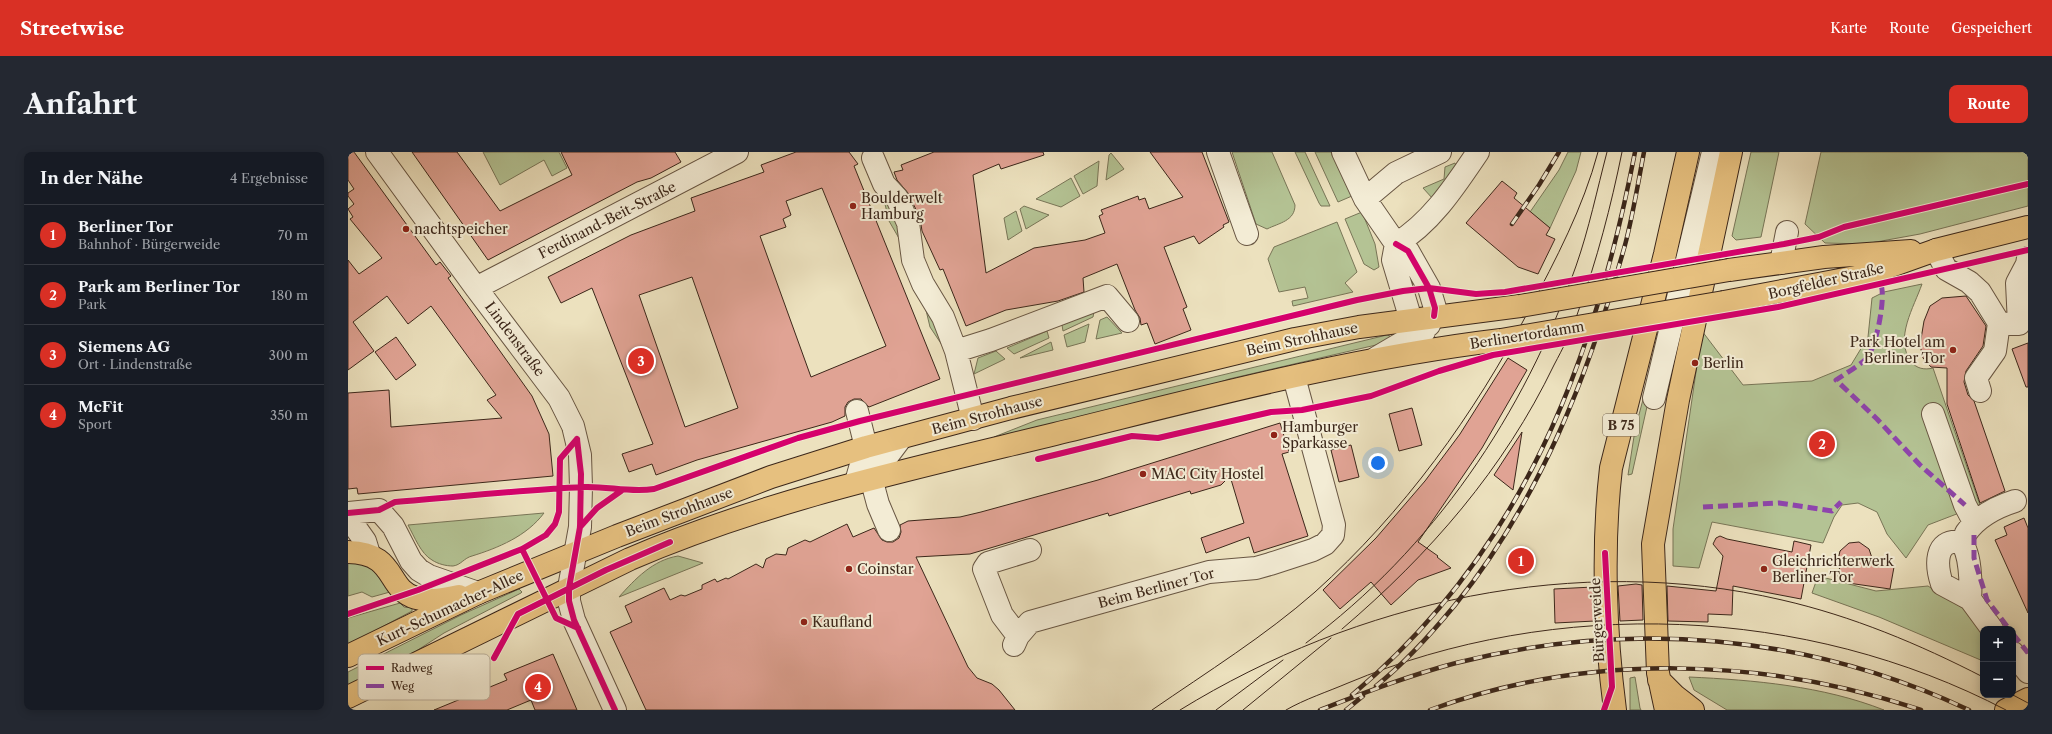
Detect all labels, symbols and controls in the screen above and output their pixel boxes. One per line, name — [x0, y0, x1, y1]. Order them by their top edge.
text: Streetwise — [20, 17, 124, 40]
text: Karte — [1830, 19, 1867, 37]
text: Route — [1889, 19, 1929, 37]
text: Gespeichert — [1951, 19, 2032, 37]
button: Route — [1949, 85, 2028, 123]
text: Anfahrt — [24, 87, 137, 121]
text: In der Nähe — [40, 168, 143, 188]
text: 4 Ergebnisse — [230, 170, 308, 186]
street label: Ferdinand-Beit-Straße — [535, 177, 679, 263]
place label: Boulderwelt Hamburg — [861, 189, 943, 223]
marker: Boulderwelt Hamburg — [848, 201, 858, 211]
text: Berliner Tor — [78, 217, 173, 236]
place label: nachtspeicher — [414, 220, 508, 238]
marker: nachtspeicher — [401, 224, 411, 234]
text: 1 — [50, 227, 56, 243]
text: 70 m — [278, 227, 308, 243]
text: Bahnhof · Bürgerweide — [78, 236, 220, 252]
street label: Borgfelder Straße — [1766, 259, 1886, 303]
text: Park am Berliner Tor — [78, 277, 240, 296]
text: 2 — [49, 287, 57, 303]
text: 180 m — [271, 287, 308, 303]
text: Park — [78, 296, 106, 312]
street label: Lindenstraße — [481, 298, 549, 380]
street label: Berlinertordamm — [1468, 317, 1586, 353]
street label: Beim Strohhause — [1244, 318, 1360, 360]
place label: Park Hotel am Berliner Tor — [1850, 333, 1945, 367]
text: Siemens AG — [78, 337, 170, 356]
marker: Park Hotel am Berliner Tor — [1948, 345, 1958, 355]
pin: 3 — [628, 346, 654, 376]
text: 3 — [49, 347, 57, 363]
text: 300 m — [269, 347, 308, 363]
place label: Berlin — [1703, 354, 1744, 372]
text: Ort · Lindenstraße — [78, 356, 192, 372]
marker: Berlin — [1690, 358, 1700, 368]
street label: Beim Strohhause — [930, 392, 1044, 438]
text: McFit — [78, 397, 123, 416]
text: 4 — [49, 407, 57, 423]
text: 350 m — [270, 407, 308, 423]
road number: B 75 — [1603, 414, 1639, 436]
text: Sport — [78, 416, 112, 432]
place label: Hamburger Sparkasse — [1282, 418, 1358, 452]
pin: 2 — [1809, 429, 1835, 459]
marker: Hamburger Sparkasse — [1269, 430, 1279, 440]
your location — [1368, 453, 1388, 473]
place label: MAC City Hostel — [1151, 465, 1264, 483]
marker: MAC City Hostel — [1138, 469, 1148, 479]
street label: Beim Strohhause — [623, 483, 735, 541]
pin: 1 — [1508, 546, 1534, 576]
place label: Gleichrichterwerk Berliner Tor — [1772, 552, 1895, 586]
place label: Coinstar — [857, 560, 914, 578]
marker: Coinstar — [844, 564, 854, 574]
street label: Beim Berliner Tor — [1096, 564, 1216, 612]
marker: Gleichrichterwerk Berliner Tor — [1759, 564, 1769, 574]
street label: Kurt-Schumacher-Allee — [374, 566, 526, 650]
street label: Bürgerweide — [1586, 577, 1608, 663]
place label: Kaufland — [812, 613, 873, 631]
marker: Kaufland — [799, 617, 809, 627]
map controls — [1980, 626, 2016, 698]
button: + — [1980, 626, 2016, 662]
legend — [358, 654, 490, 700]
text: Radweg — [391, 661, 432, 675]
button: − — [1980, 662, 2016, 698]
pin: 4 — [525, 672, 551, 702]
text: Weg — [390, 679, 414, 693]

